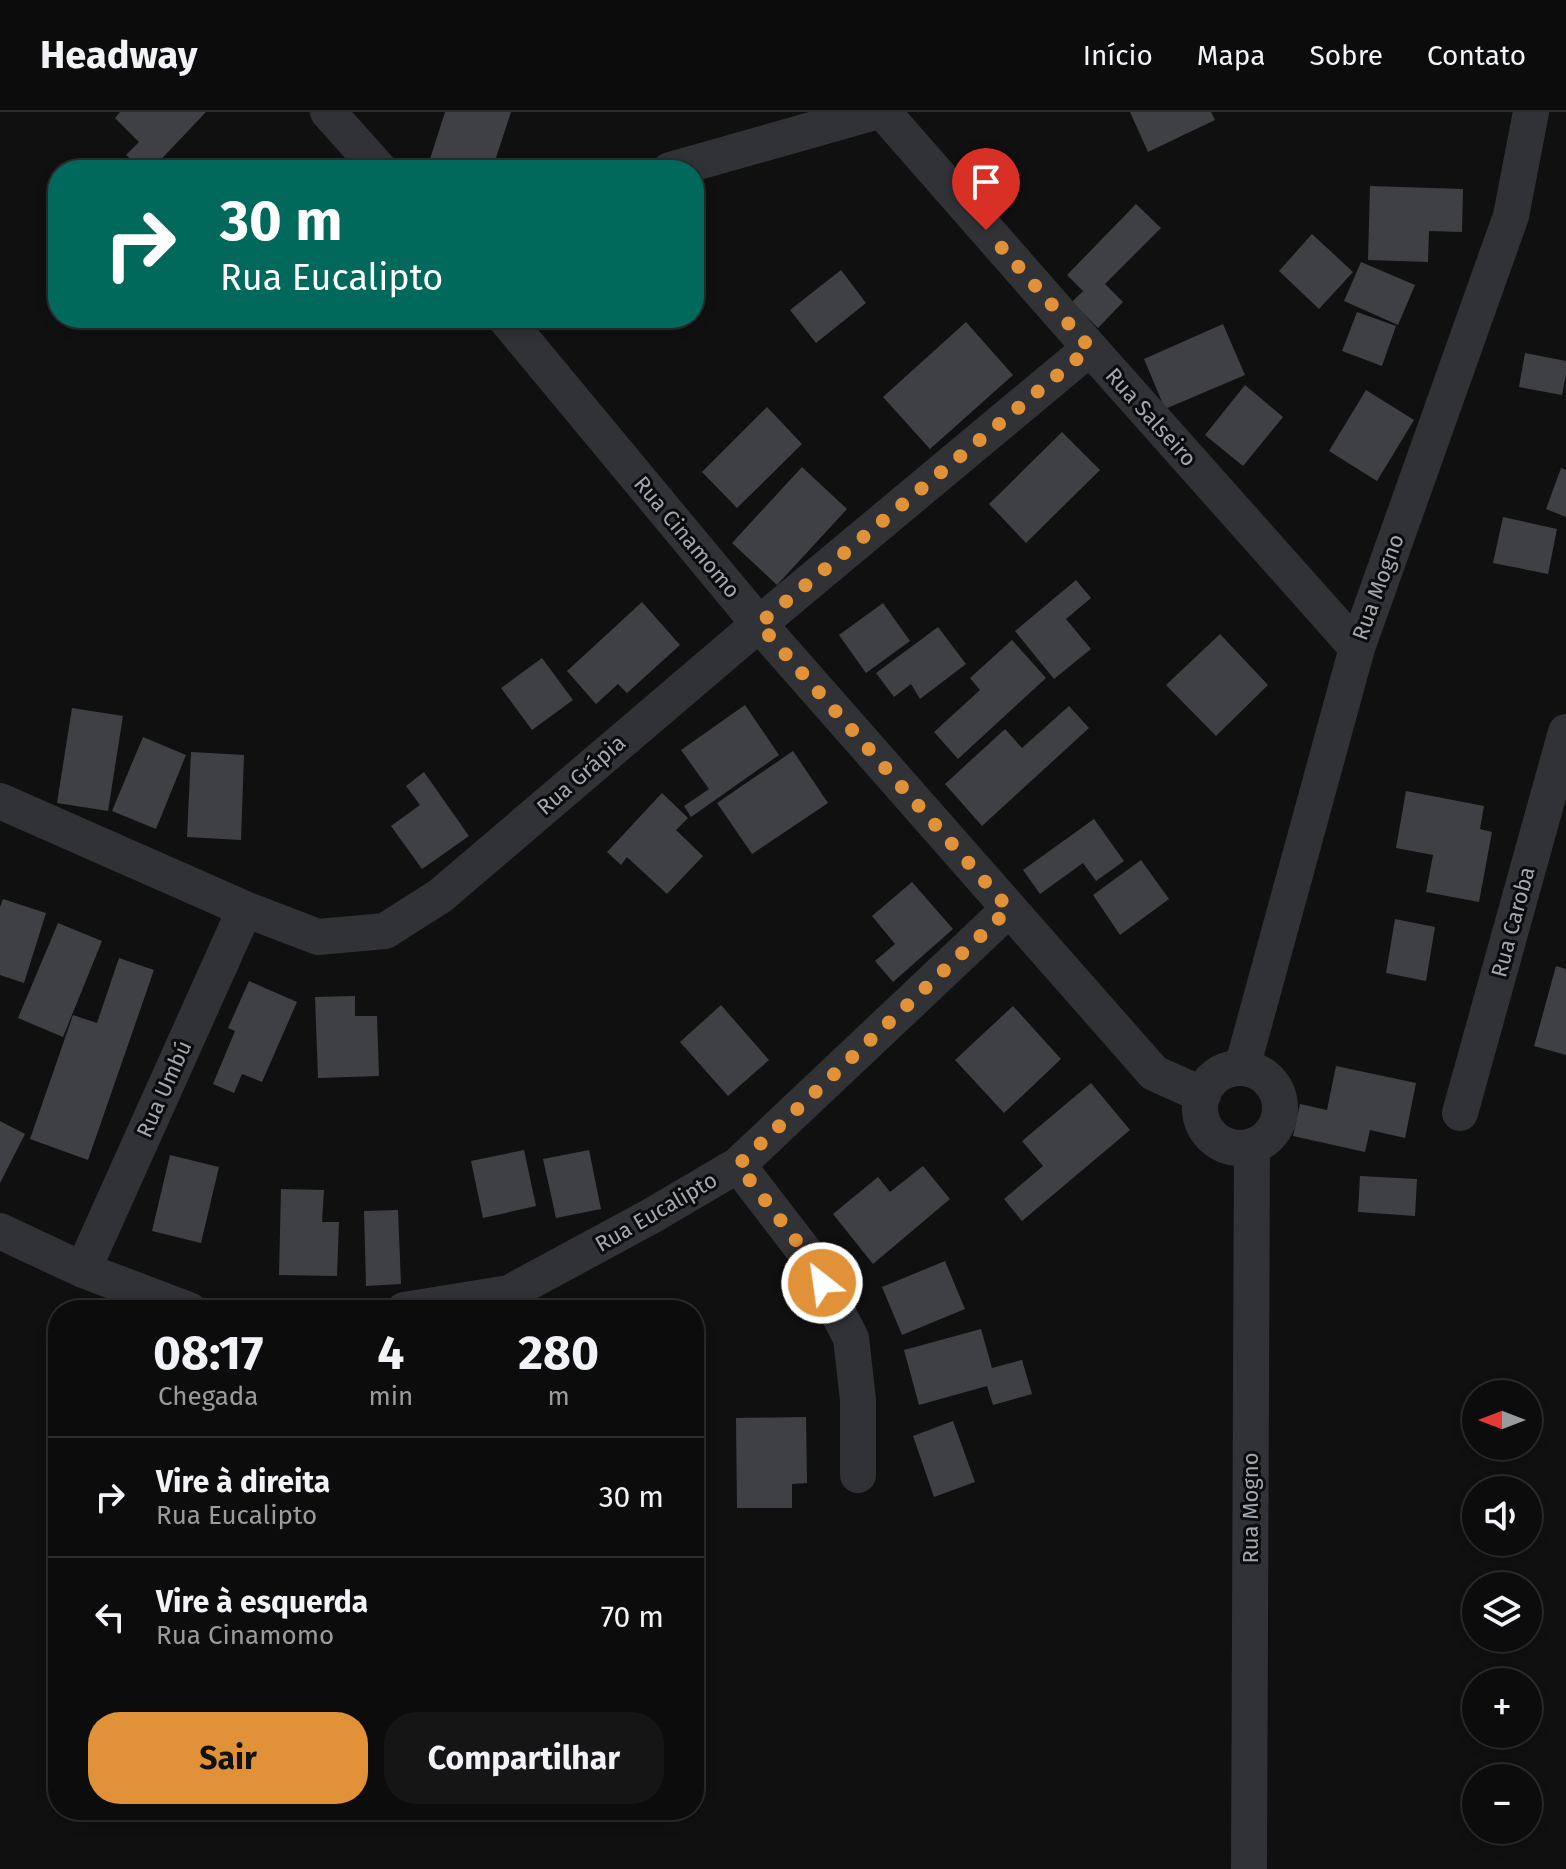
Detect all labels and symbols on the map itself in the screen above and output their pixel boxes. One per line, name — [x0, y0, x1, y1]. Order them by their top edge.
pin — [952, 148, 1020, 230]
street label: Rua Salseiro — [1100, 362, 1202, 472]
street label: Rua Cinamomo — [628, 471, 746, 603]
street label: Rua Mogno — [1346, 530, 1410, 644]
street label: Rua Grápia — [531, 729, 631, 821]
street label: Rua Caroba — [1485, 864, 1541, 980]
street label: Rua Umbú — [131, 1036, 197, 1142]
street label: Rua Eucalipto — [590, 1166, 722, 1258]
position arrow — [780, 1241, 864, 1325]
north arrow — [1462, 1380, 1542, 1460]
street label: Rua Mogno — [1237, 1452, 1264, 1564]

